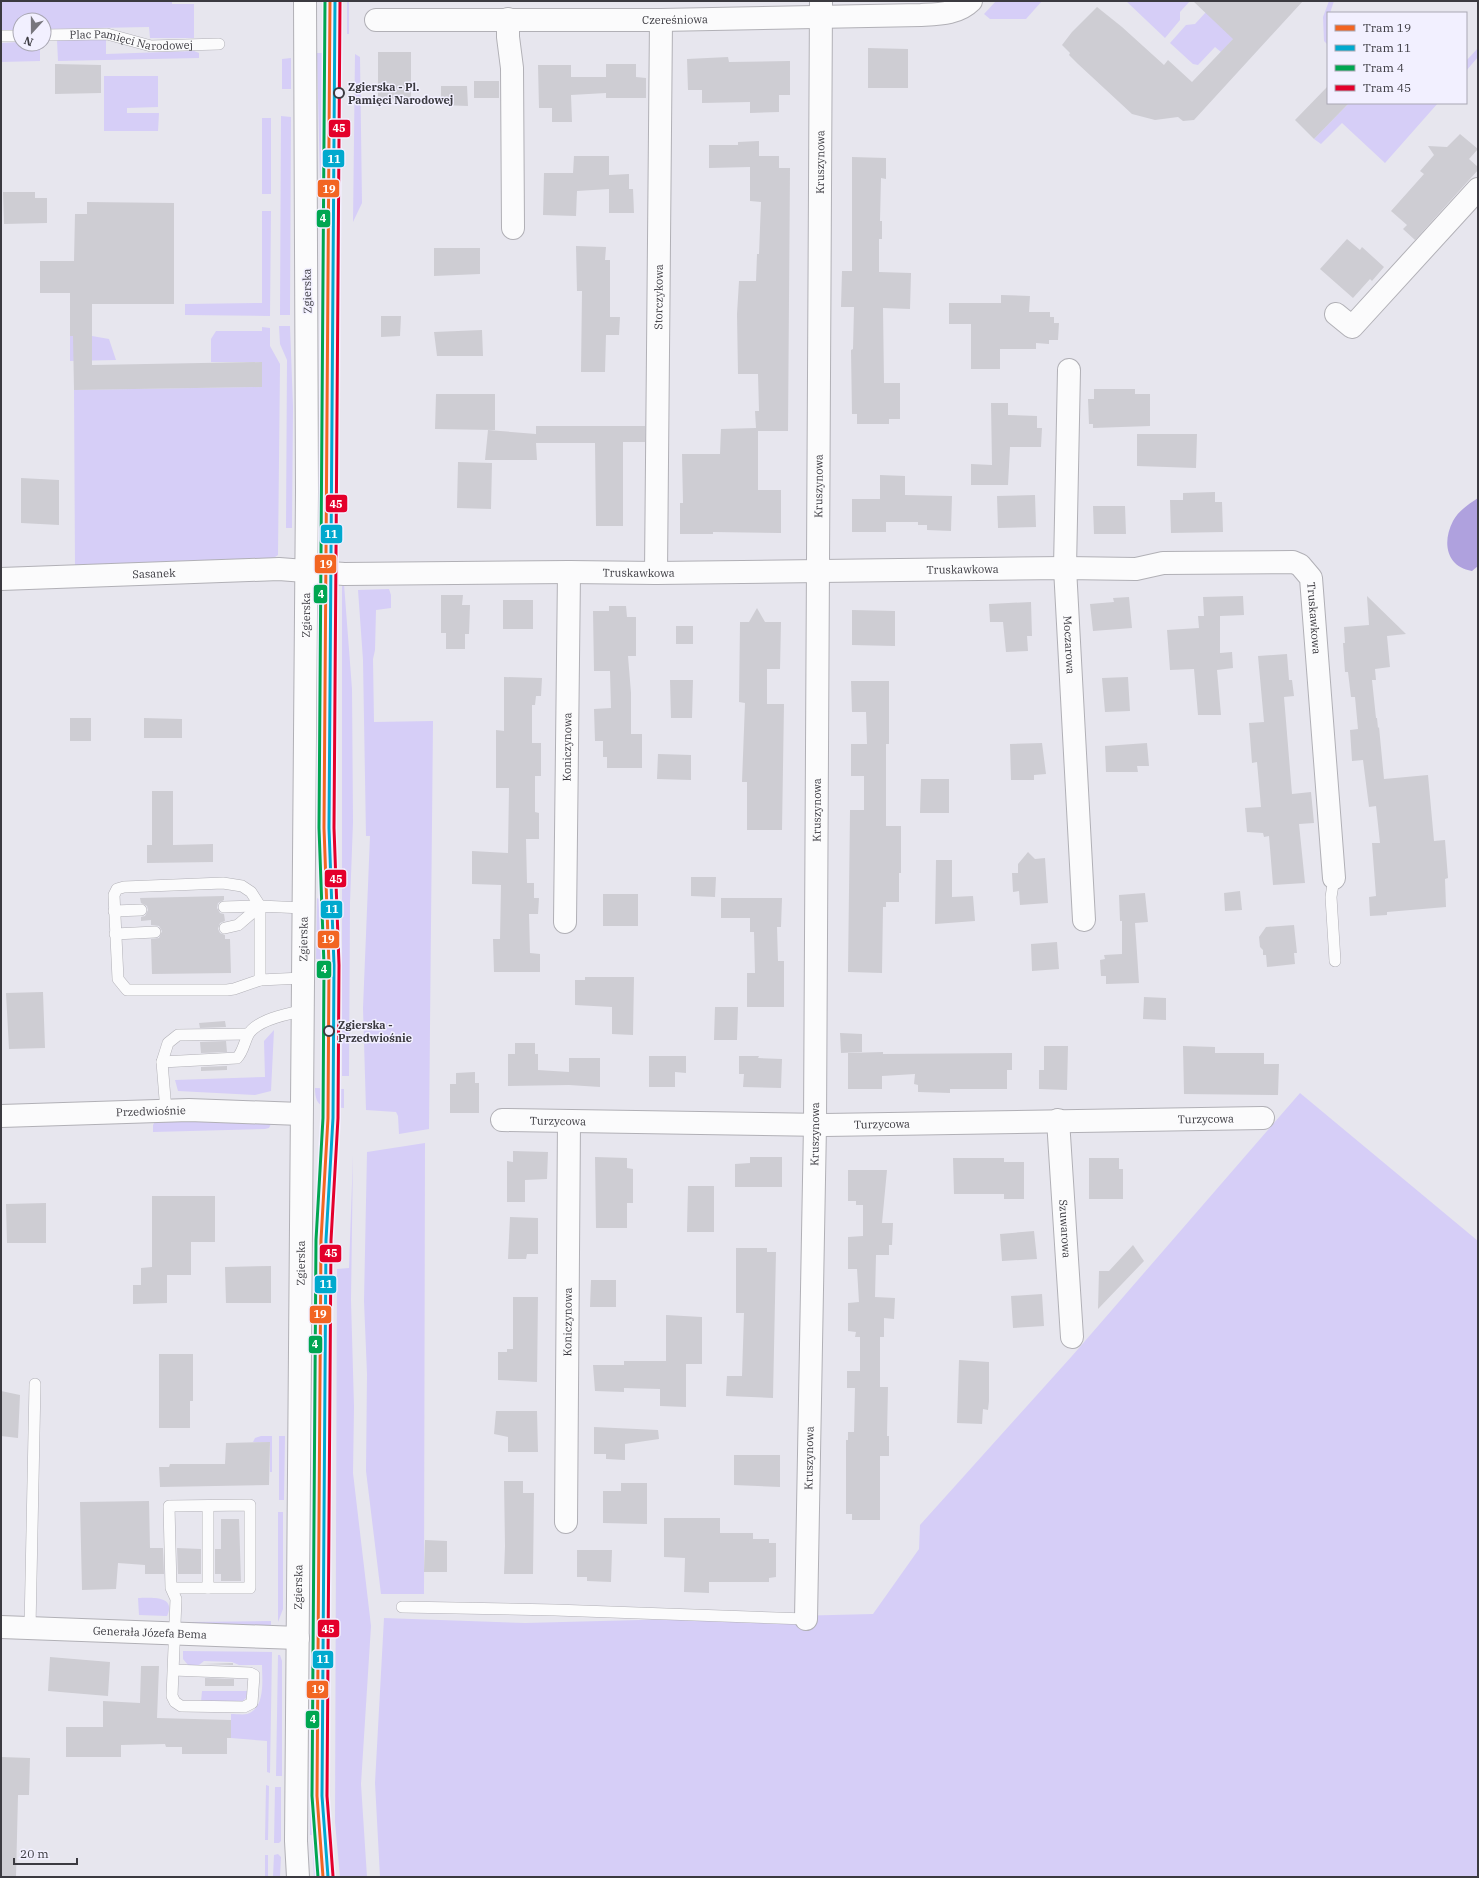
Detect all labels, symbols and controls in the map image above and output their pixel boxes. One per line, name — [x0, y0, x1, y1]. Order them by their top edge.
north arrow — [12, 12, 52, 52]
street label: Czereśniowa — [642, 12, 708, 27]
legend — [1327, 12, 1467, 104]
text: Tram 19 — [1363, 20, 1411, 35]
street label: Plac Pamięci Narodowej — [69, 27, 193, 53]
text: N — [22, 33, 35, 49]
text: Tram 11 — [1363, 40, 1411, 55]
text: Tram 4 — [1363, 60, 1404, 75]
place label: Zgierska - Pl. Pamięci Narodowej — [348, 80, 453, 107]
text: Tram 45 — [1363, 80, 1411, 95]
marker: Zgierska - Pl. Pamięci Narodowej — [333, 87, 345, 99]
line badge: 45 — [328, 119, 351, 138]
text: 45 — [332, 121, 346, 135]
street label: Kruszynowa — [813, 130, 827, 194]
line badge: 11 — [322, 149, 345, 168]
text: 11 — [327, 152, 341, 166]
line badge: 19 — [317, 179, 340, 198]
text: 19 — [322, 182, 336, 196]
line badge: 4 — [316, 209, 331, 228]
text: 4 — [320, 211, 327, 225]
street label: Storczykowa — [651, 264, 666, 330]
street label: Zgierska — [300, 268, 314, 314]
street label: Kruszynowa — [811, 454, 826, 518]
line badge: 45 — [325, 494, 348, 513]
text: 45 — [329, 497, 343, 511]
line badge: 11 — [320, 524, 343, 544]
text: 11 — [324, 527, 338, 541]
line badge: 19 — [314, 554, 337, 574]
text: 19 — [319, 557, 333, 571]
street label: Truskawkowa — [926, 562, 999, 577]
street label: Truskawkowa — [602, 565, 675, 580]
street label: Sasanek — [132, 566, 176, 581]
street label: Truskawkowa — [1304, 582, 1324, 655]
line badge: 4 — [313, 584, 328, 604]
text: 4 — [318, 587, 325, 601]
street label: Zgierska — [299, 593, 313, 638]
street label: Moczarowa — [1061, 615, 1078, 675]
street label: Koniczynowa — [560, 712, 574, 782]
street label: Kruszynowa — [810, 778, 824, 842]
line badge: 45 — [324, 869, 347, 888]
text: 45 — [329, 872, 343, 886]
line badge: 11 — [320, 900, 343, 919]
text: 11 — [325, 902, 339, 916]
street label: Zgierska — [296, 916, 311, 962]
line badge: 19 — [317, 930, 340, 949]
text: 19 — [321, 932, 335, 946]
line badge: 4 — [316, 960, 332, 979]
text: 4 — [321, 962, 328, 976]
place label: Zgierska - Przedwiośnie — [338, 1018, 412, 1045]
marker: Zgierska - Przedwiośnie — [323, 1025, 335, 1037]
street label: Kruszynowa — [807, 1102, 822, 1166]
street label: Przedwiośnie — [116, 1103, 186, 1119]
street label: Turzycowa — [1178, 1111, 1234, 1126]
street label: Turzycowa — [530, 1113, 586, 1128]
street label: Turzycowa — [854, 1117, 910, 1132]
street label: Szuwarowa — [1056, 1199, 1074, 1259]
street label: Zgierska — [294, 1240, 308, 1286]
line badge: 45 — [319, 1244, 342, 1263]
text: 45 — [324, 1246, 338, 1260]
line badge: 11 — [314, 1275, 337, 1294]
text: 11 — [319, 1277, 333, 1291]
street label: Koniczynowa — [560, 1287, 575, 1357]
line badge: 19 — [309, 1305, 332, 1324]
text: 19 — [313, 1307, 327, 1321]
line badge: 4 — [308, 1335, 323, 1354]
text: 4 — [312, 1337, 319, 1351]
street label: Kruszynowa — [801, 1426, 817, 1490]
street label: Zgierska — [291, 1564, 305, 1610]
line badge: 45 — [317, 1619, 340, 1638]
text: 45 — [321, 1622, 335, 1636]
street label: Generała Józefa Bema — [93, 1623, 207, 1642]
line badge: 11 — [312, 1650, 334, 1669]
text: 11 — [316, 1652, 330, 1666]
line badge: 19 — [306, 1680, 329, 1699]
text: 19 — [311, 1682, 325, 1696]
line badge: 4 — [305, 1710, 320, 1729]
text: 4 — [310, 1712, 317, 1726]
scale bar — [14, 1840, 77, 1866]
text: 20 m — [20, 1846, 49, 1861]

